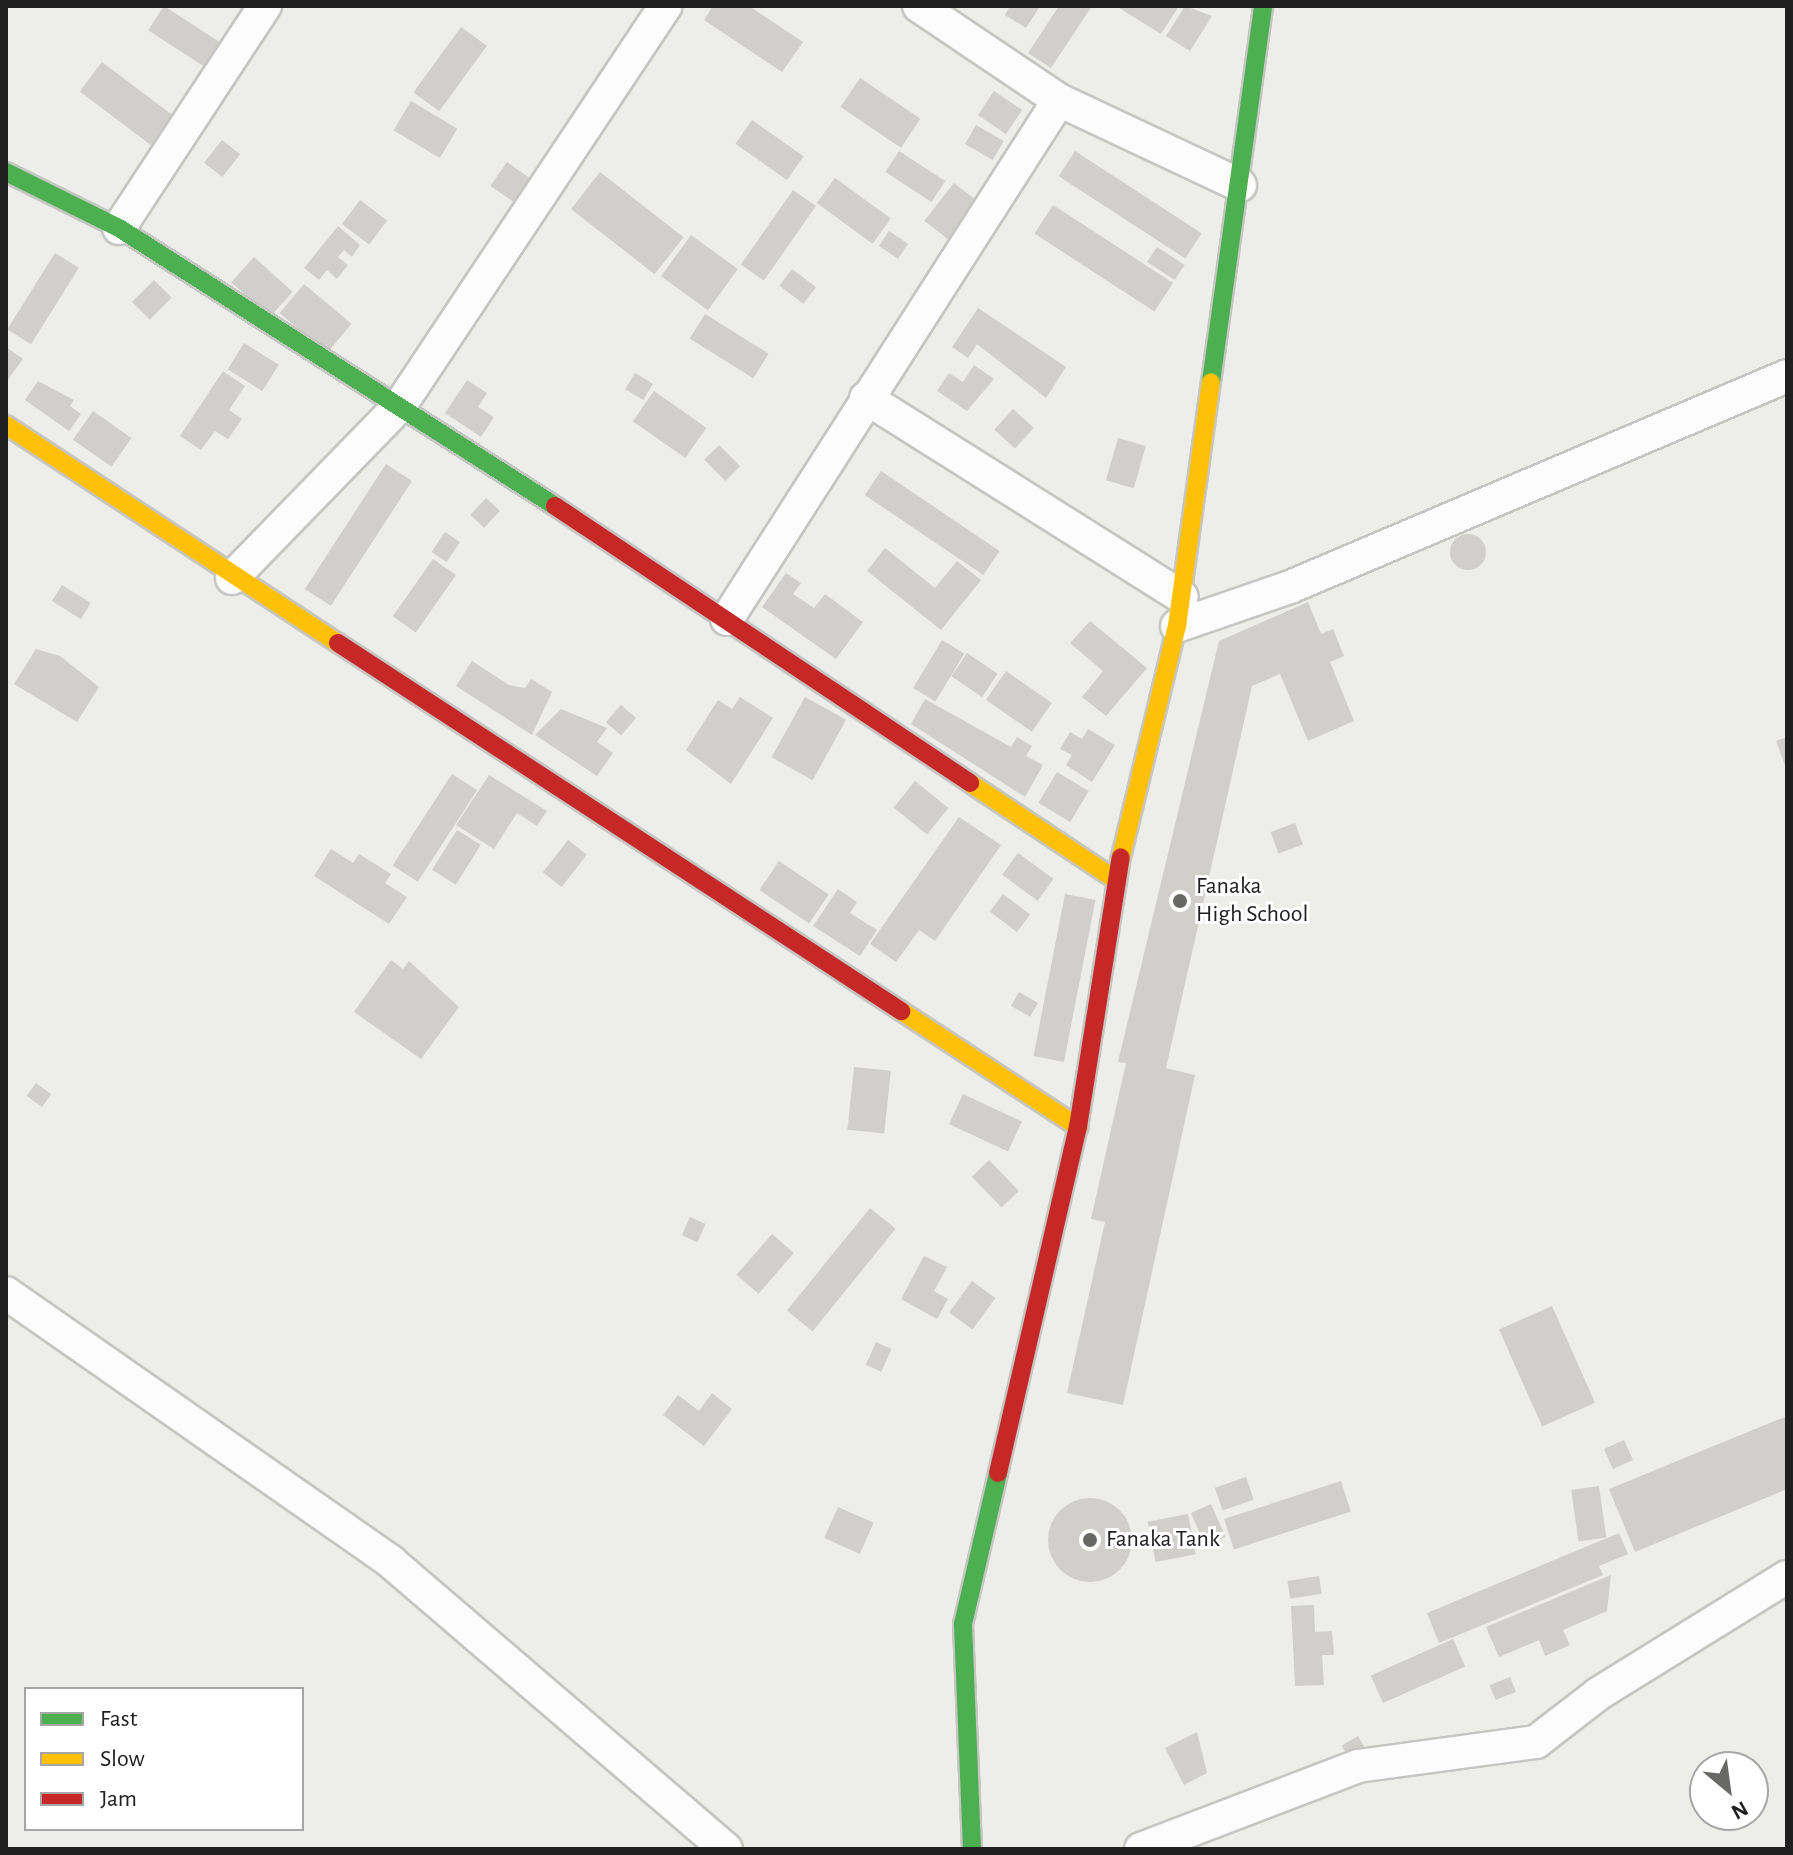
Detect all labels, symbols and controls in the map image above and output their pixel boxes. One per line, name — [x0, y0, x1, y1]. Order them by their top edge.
place label: Fanaka High School — [1196, 873, 1308, 929]
marker: Fanaka High School — [1171, 892, 1189, 910]
place label: Fanaka Tank — [1106, 1526, 1220, 1554]
marker: Fanaka Tank — [1081, 1531, 1099, 1549]
legend — [24, 1687, 304, 1831]
text: Fast — [100, 1707, 137, 1731]
text: Slow — [100, 1747, 145, 1771]
north arrow — [1689, 1751, 1769, 1831]
text: Jam — [100, 1787, 137, 1811]
text: N — [1728, 1797, 1752, 1824]

